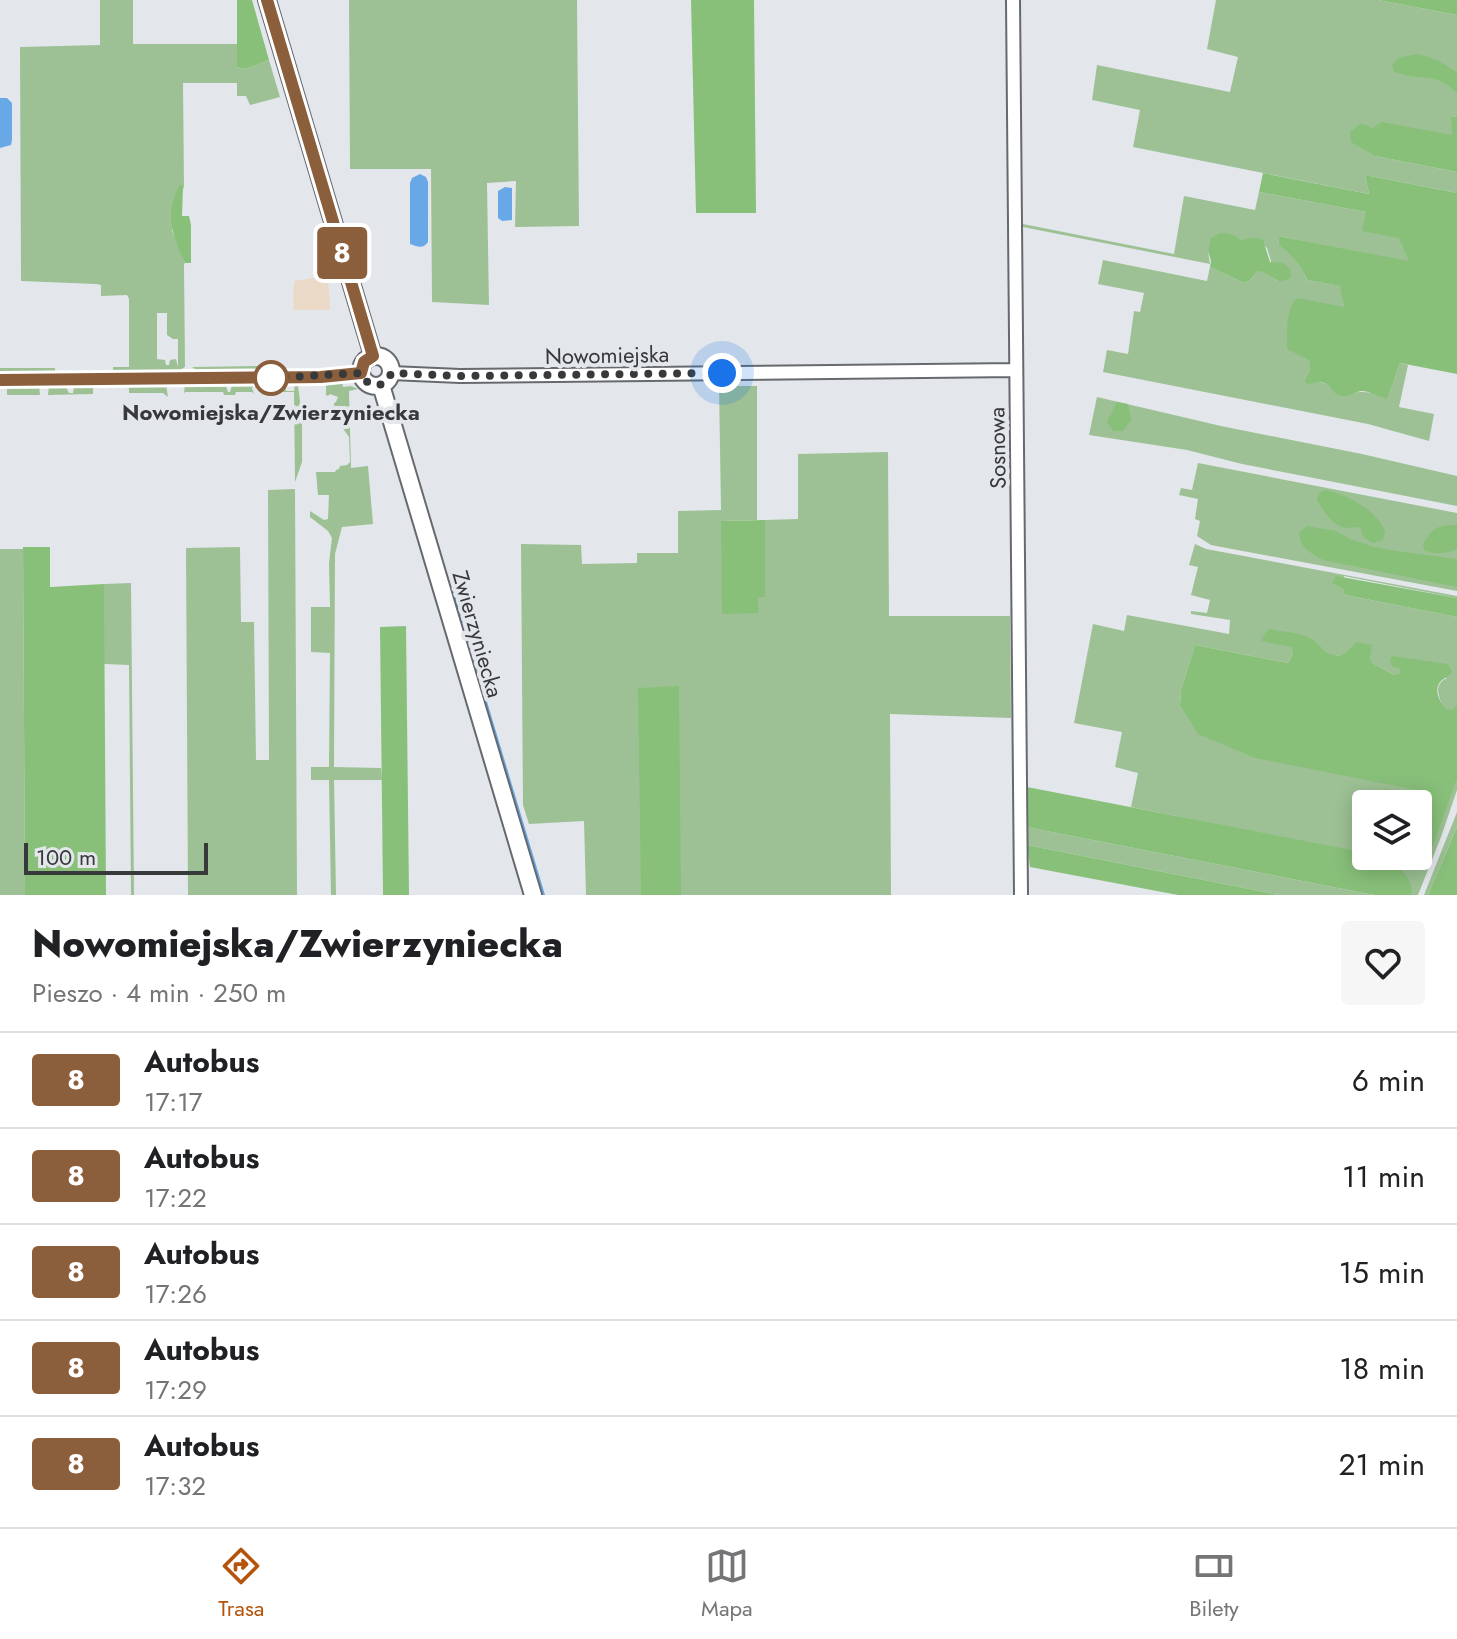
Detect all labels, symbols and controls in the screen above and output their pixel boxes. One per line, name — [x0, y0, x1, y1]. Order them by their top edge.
line badge: 8 — [316, 227, 368, 279]
text: 8 — [333, 232, 351, 273]
street label: Nowomiejska — [545, 338, 669, 372]
your location — [702, 353, 742, 393]
marker: Nowomiejska/Zwierzyniecka — [254, 361, 288, 395]
place label: Nowomiejska/Zwierzyniecka — [122, 396, 420, 428]
street label: Sosnowa — [980, 407, 1014, 489]
street label: Zwierzyniecka — [445, 567, 511, 701]
map controls — [1352, 790, 1432, 870]
button: layers — [1352, 790, 1432, 870]
scale bar — [24, 839, 208, 875]
text: 100 m — [36, 841, 96, 873]
text: Nowomiejska/Zwierzyniecka — [32, 916, 563, 971]
button: heart — [1341, 921, 1425, 1005]
text: Pieszo · 4 min · 250 m — [32, 974, 286, 1012]
text: Autobus — [144, 1040, 259, 1083]
text: 8 — [67, 1059, 85, 1100]
text: 6 min — [1352, 1059, 1425, 1102]
text: 17:17 — [144, 1083, 203, 1121]
text: Autobus — [144, 1136, 259, 1179]
text: 8 — [67, 1155, 85, 1196]
text: 11 min — [1342, 1155, 1425, 1198]
text: 17:22 — [144, 1179, 207, 1217]
text: Autobus — [144, 1232, 259, 1275]
text: 8 — [67, 1251, 85, 1292]
text: 15 min — [1339, 1251, 1425, 1294]
text: 17:26 — [144, 1275, 207, 1313]
text: Autobus — [144, 1328, 259, 1371]
text: 8 — [67, 1347, 85, 1388]
text: 18 min — [1339, 1347, 1425, 1390]
text: 17:29 — [144, 1371, 207, 1409]
text: Autobus — [144, 1424, 259, 1467]
text: 8 — [67, 1443, 85, 1484]
text: 21 min — [1338, 1443, 1425, 1486]
text: 17:32 — [144, 1467, 206, 1505]
tab: Trasa — [218, 1544, 264, 1624]
tab: Mapa — [701, 1544, 753, 1624]
tab: Bilety — [1189, 1544, 1239, 1624]

